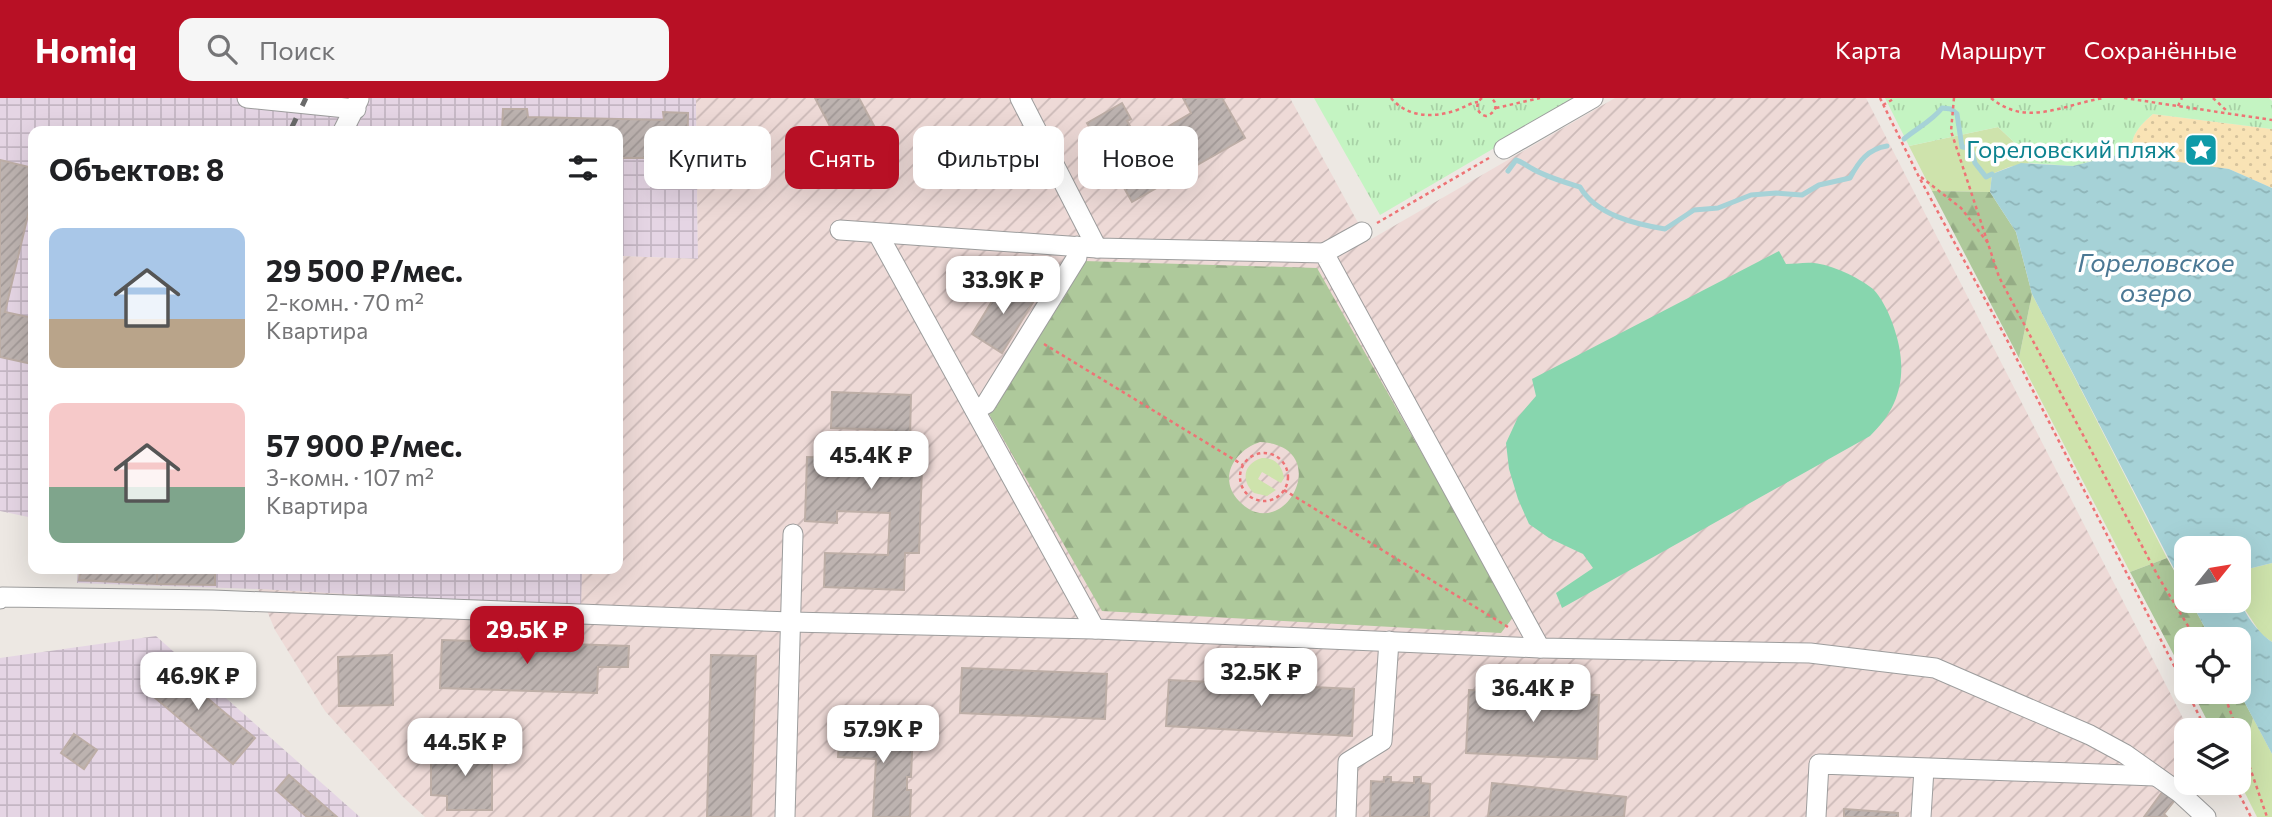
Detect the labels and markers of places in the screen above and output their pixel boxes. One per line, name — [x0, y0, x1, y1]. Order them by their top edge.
place icon: Гореловский пляж — [2182, 131, 2220, 169]
place label: Гореловский пляж — [1966, 134, 2176, 163]
pin: 33.9K ₽ — [938, 256, 1068, 316]
pin: 45.4K ₽ — [806, 432, 936, 491]
pin: 29.5K ₽ — [462, 606, 592, 666]
pin: 32.5K ₽ — [1196, 648, 1326, 708]
pin: 46.9K ₽ — [133, 652, 263, 712]
pin: 36.4K ₽ — [1468, 664, 1598, 724]
pin: 57.9K ₽ — [818, 706, 948, 765]
pin: 44.5K ₽ — [400, 718, 530, 778]

